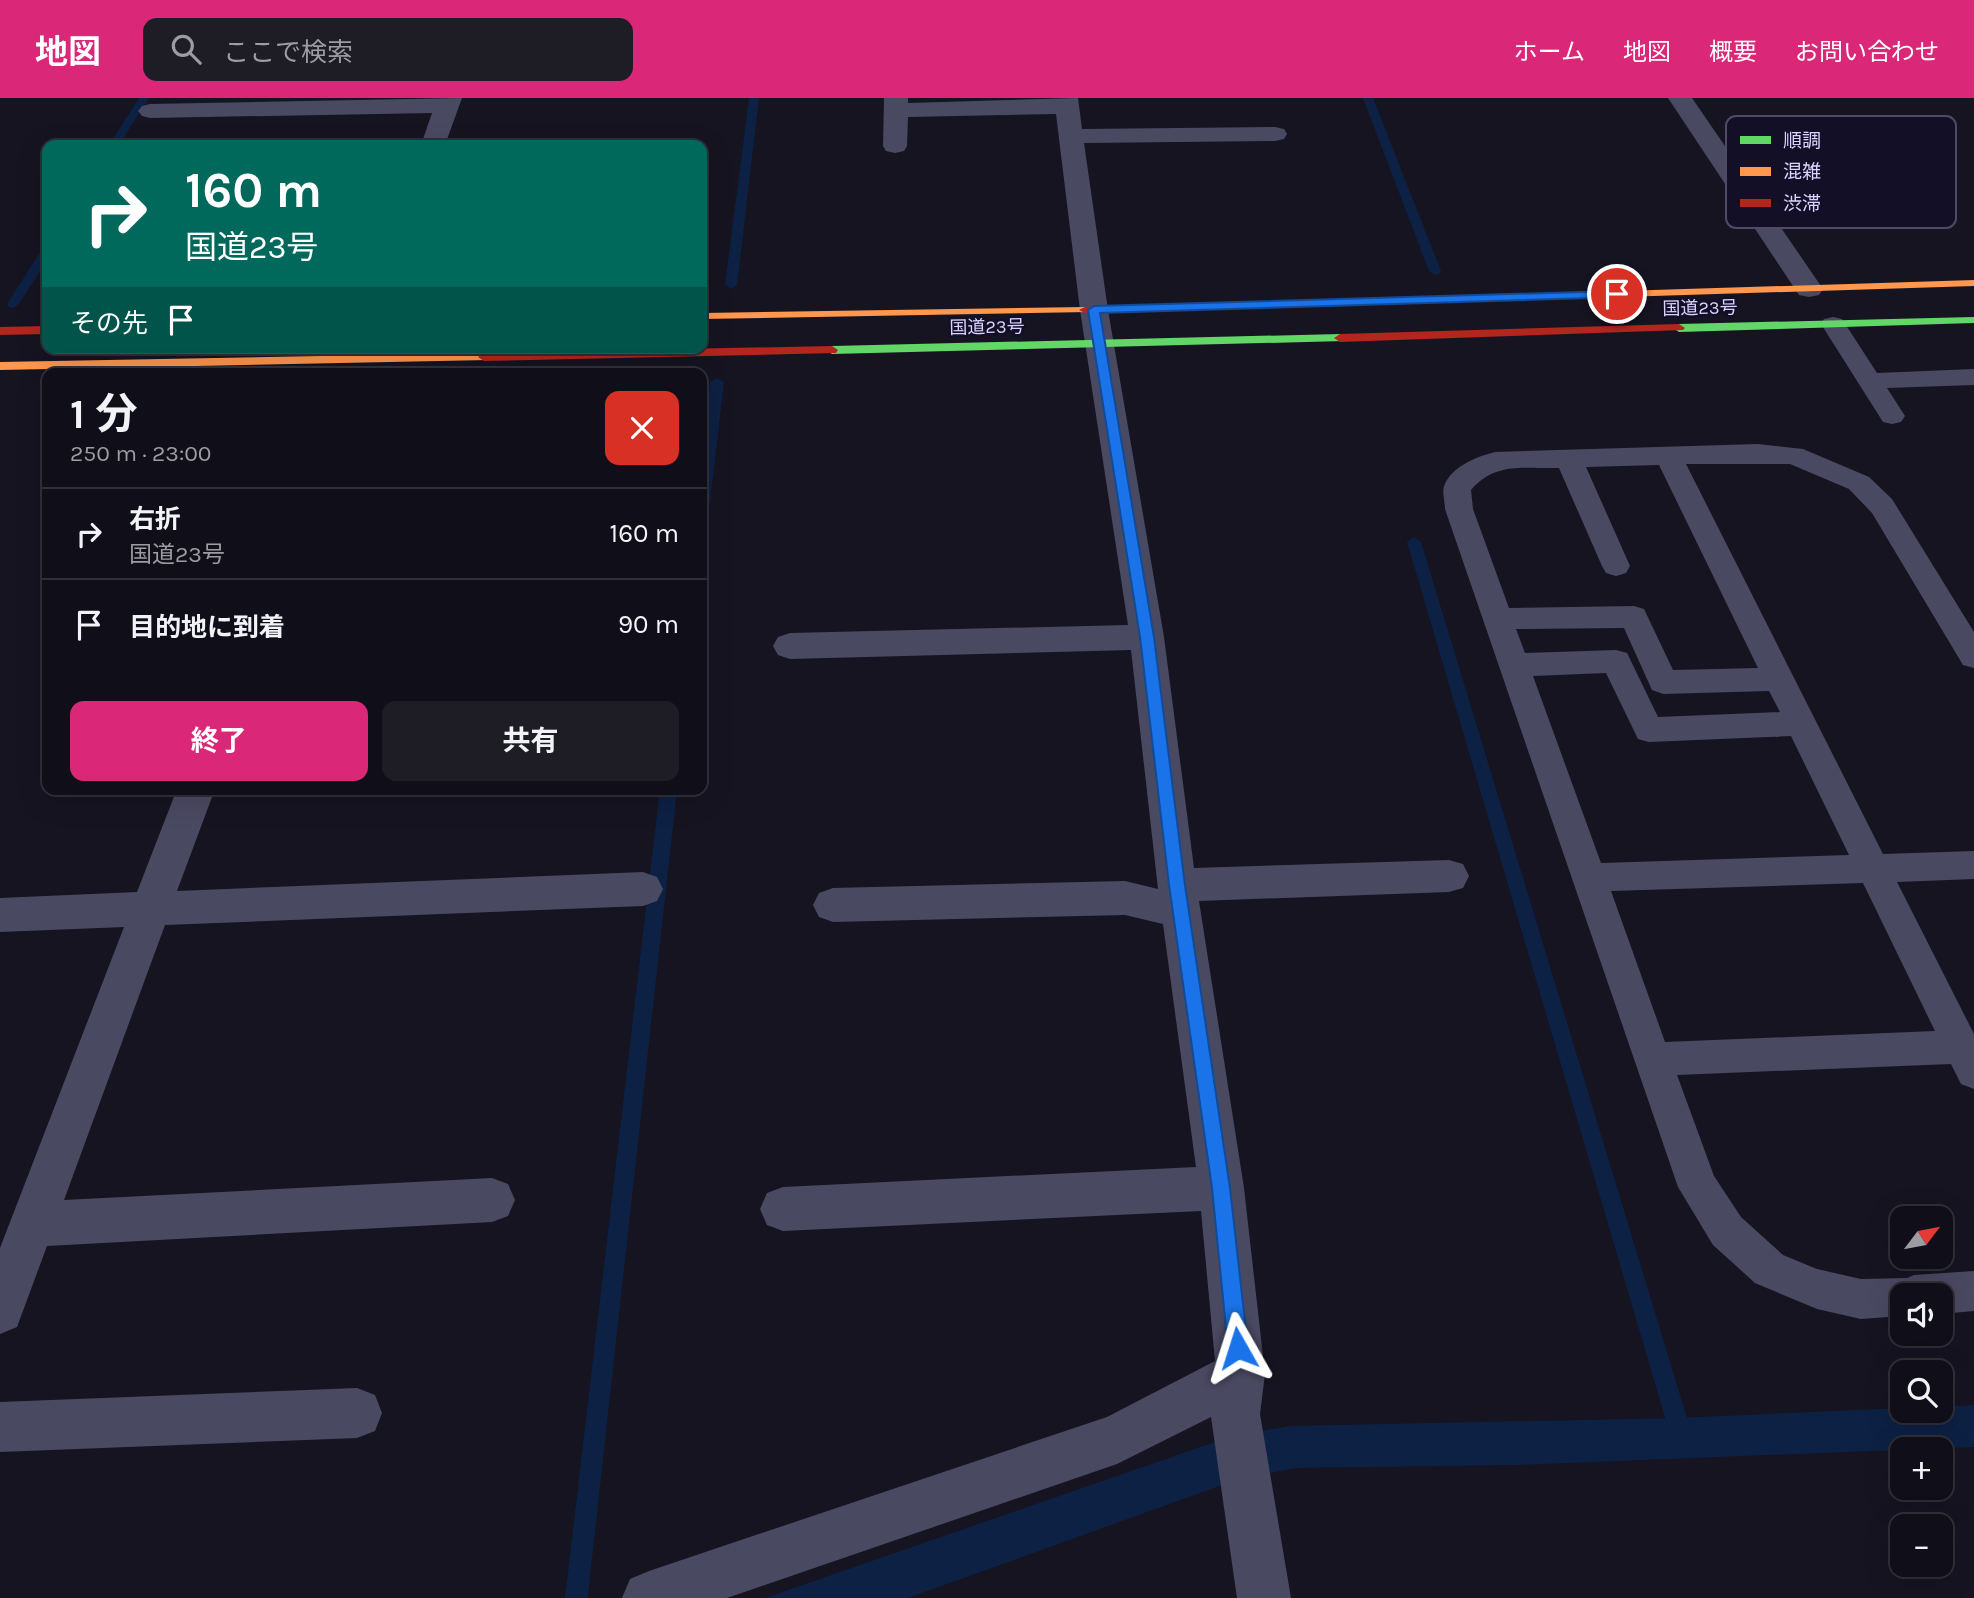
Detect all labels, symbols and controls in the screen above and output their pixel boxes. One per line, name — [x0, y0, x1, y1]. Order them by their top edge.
search box — [143, 18, 633, 81]
icon: search — [167, 30, 205, 68]
text: 地図 — [35, 33, 101, 71]
text: ここで検索 — [223, 37, 353, 68]
text: ホーム — [1514, 38, 1585, 66]
text: 地図 — [1623, 38, 1671, 66]
text: 概要 — [1709, 38, 1757, 66]
text: お問い合わせ — [1795, 38, 1939, 66]
legend — [1726, 116, 1956, 228]
text: 順調 — [1783, 130, 1821, 152]
text: 混雑 — [1783, 161, 1821, 183]
text: 160 m — [185, 162, 322, 219]
icon: right — [70, 168, 161, 259]
text: 渋滞 — [1783, 193, 1821, 215]
text: 国道23号 — [185, 229, 318, 266]
pin — [1587, 264, 1647, 324]
icon: arrive — [1598, 275, 1636, 313]
street label: 国道23号 — [1662, 296, 1738, 320]
icon: arrive — [162, 301, 200, 339]
text: その先 — [70, 308, 148, 339]
street label: 国道23号 — [949, 315, 1025, 339]
text: 1 分 — [70, 389, 138, 439]
button: close — [605, 391, 679, 465]
text: 250 m · 23:00 — [70, 440, 211, 467]
text: 右折 — [129, 504, 181, 535]
icon: right — [70, 515, 108, 553]
text: 160 m — [610, 518, 679, 549]
text: 国道23号 — [129, 541, 225, 568]
icon: arrive — [70, 606, 108, 644]
text: 90 m — [618, 609, 679, 640]
text: 目的地に到着 — [129, 612, 285, 643]
button: 終了 — [70, 701, 368, 781]
button: 共有 — [382, 701, 679, 781]
north arrow — [1890, 1206, 1953, 1269]
map controls — [1890, 1206, 1953, 1577]
button: sound — [1890, 1283, 1953, 1346]
position arrow — [1201, 1311, 1275, 1385]
button: search — [1890, 1360, 1953, 1423]
button: + — [1890, 1437, 1953, 1500]
button: − — [1890, 1514, 1953, 1577]

